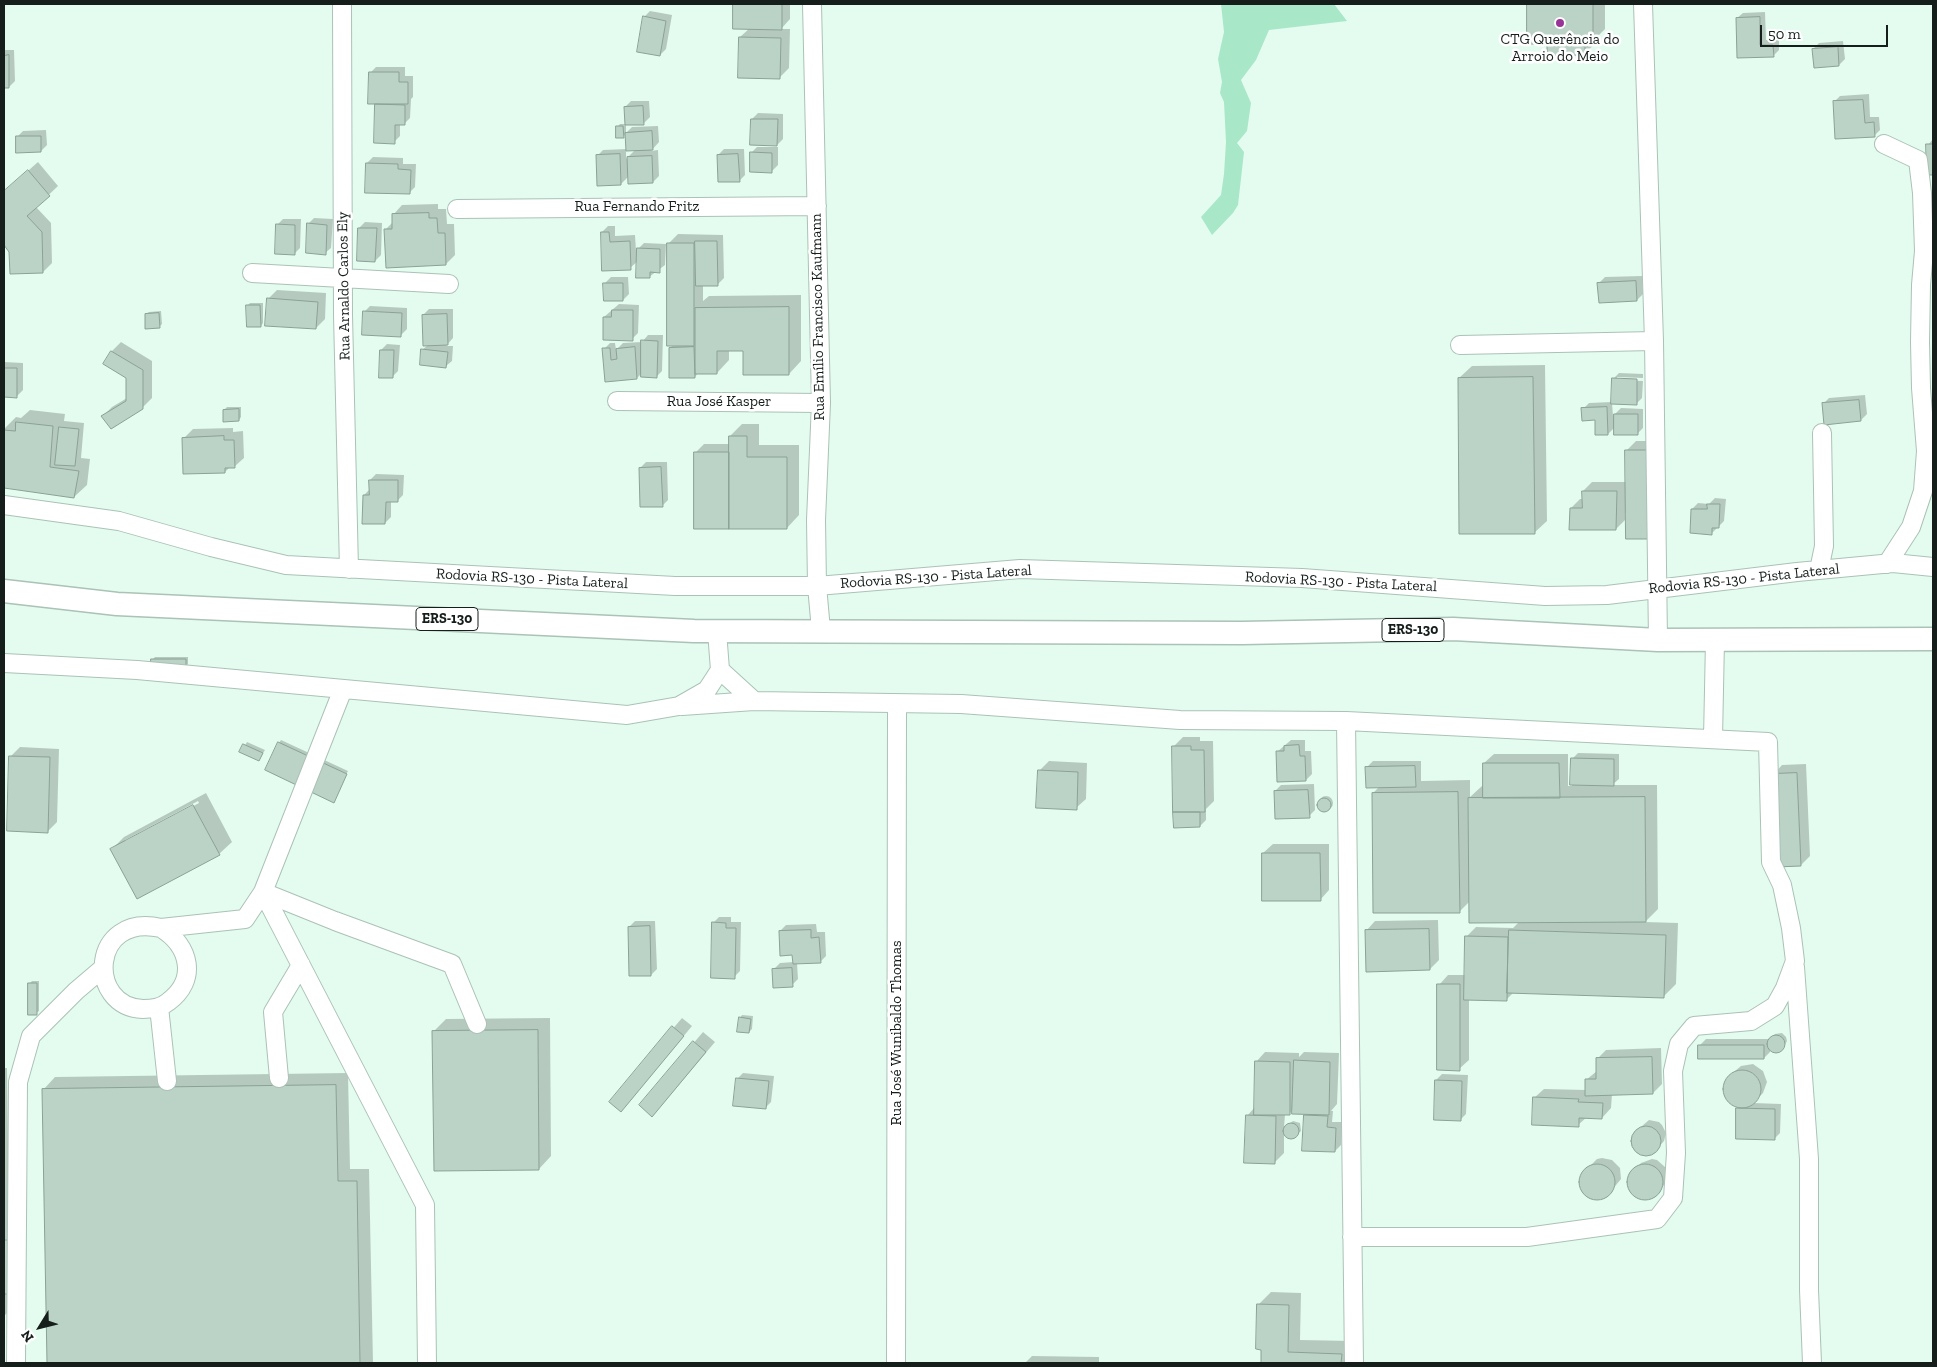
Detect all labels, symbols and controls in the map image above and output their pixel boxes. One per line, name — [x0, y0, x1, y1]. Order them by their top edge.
scale bar — [1762, 15, 1890, 47]
marker: CTG Querência do Arroio do Meio — [1554, 17, 1566, 29]
text: 50 m — [1768, 25, 1801, 43]
place label: CTG Querência do Arroio do Meio — [1501, 31, 1619, 66]
street label: Rua Fernando Fritz — [575, 198, 699, 216]
street label: Rua Arnaldo Carlos Ely — [334, 212, 354, 360]
street label: Rua Emílio Francisco Kaufmann — [807, 213, 829, 421]
street label: Rua José Kasper — [667, 393, 771, 411]
street label: Rodovia RS-130 - Pista Lateral — [1648, 560, 1840, 598]
street label: Rodovia RS-130 - Pista Lateral — [840, 561, 1032, 593]
street label: Rodovia RS-130 - Pista Lateral — [436, 565, 628, 593]
street label: Rodovia RS-130 - Pista Lateral — [1245, 568, 1437, 596]
road number: ERS-130 — [416, 608, 478, 630]
road number: ERS-130 — [1382, 618, 1444, 642]
street label: Rua José Wunibaldo Thomas — [888, 940, 906, 1126]
north arrow — [15, 1302, 65, 1352]
text: N — [17, 1327, 37, 1345]

